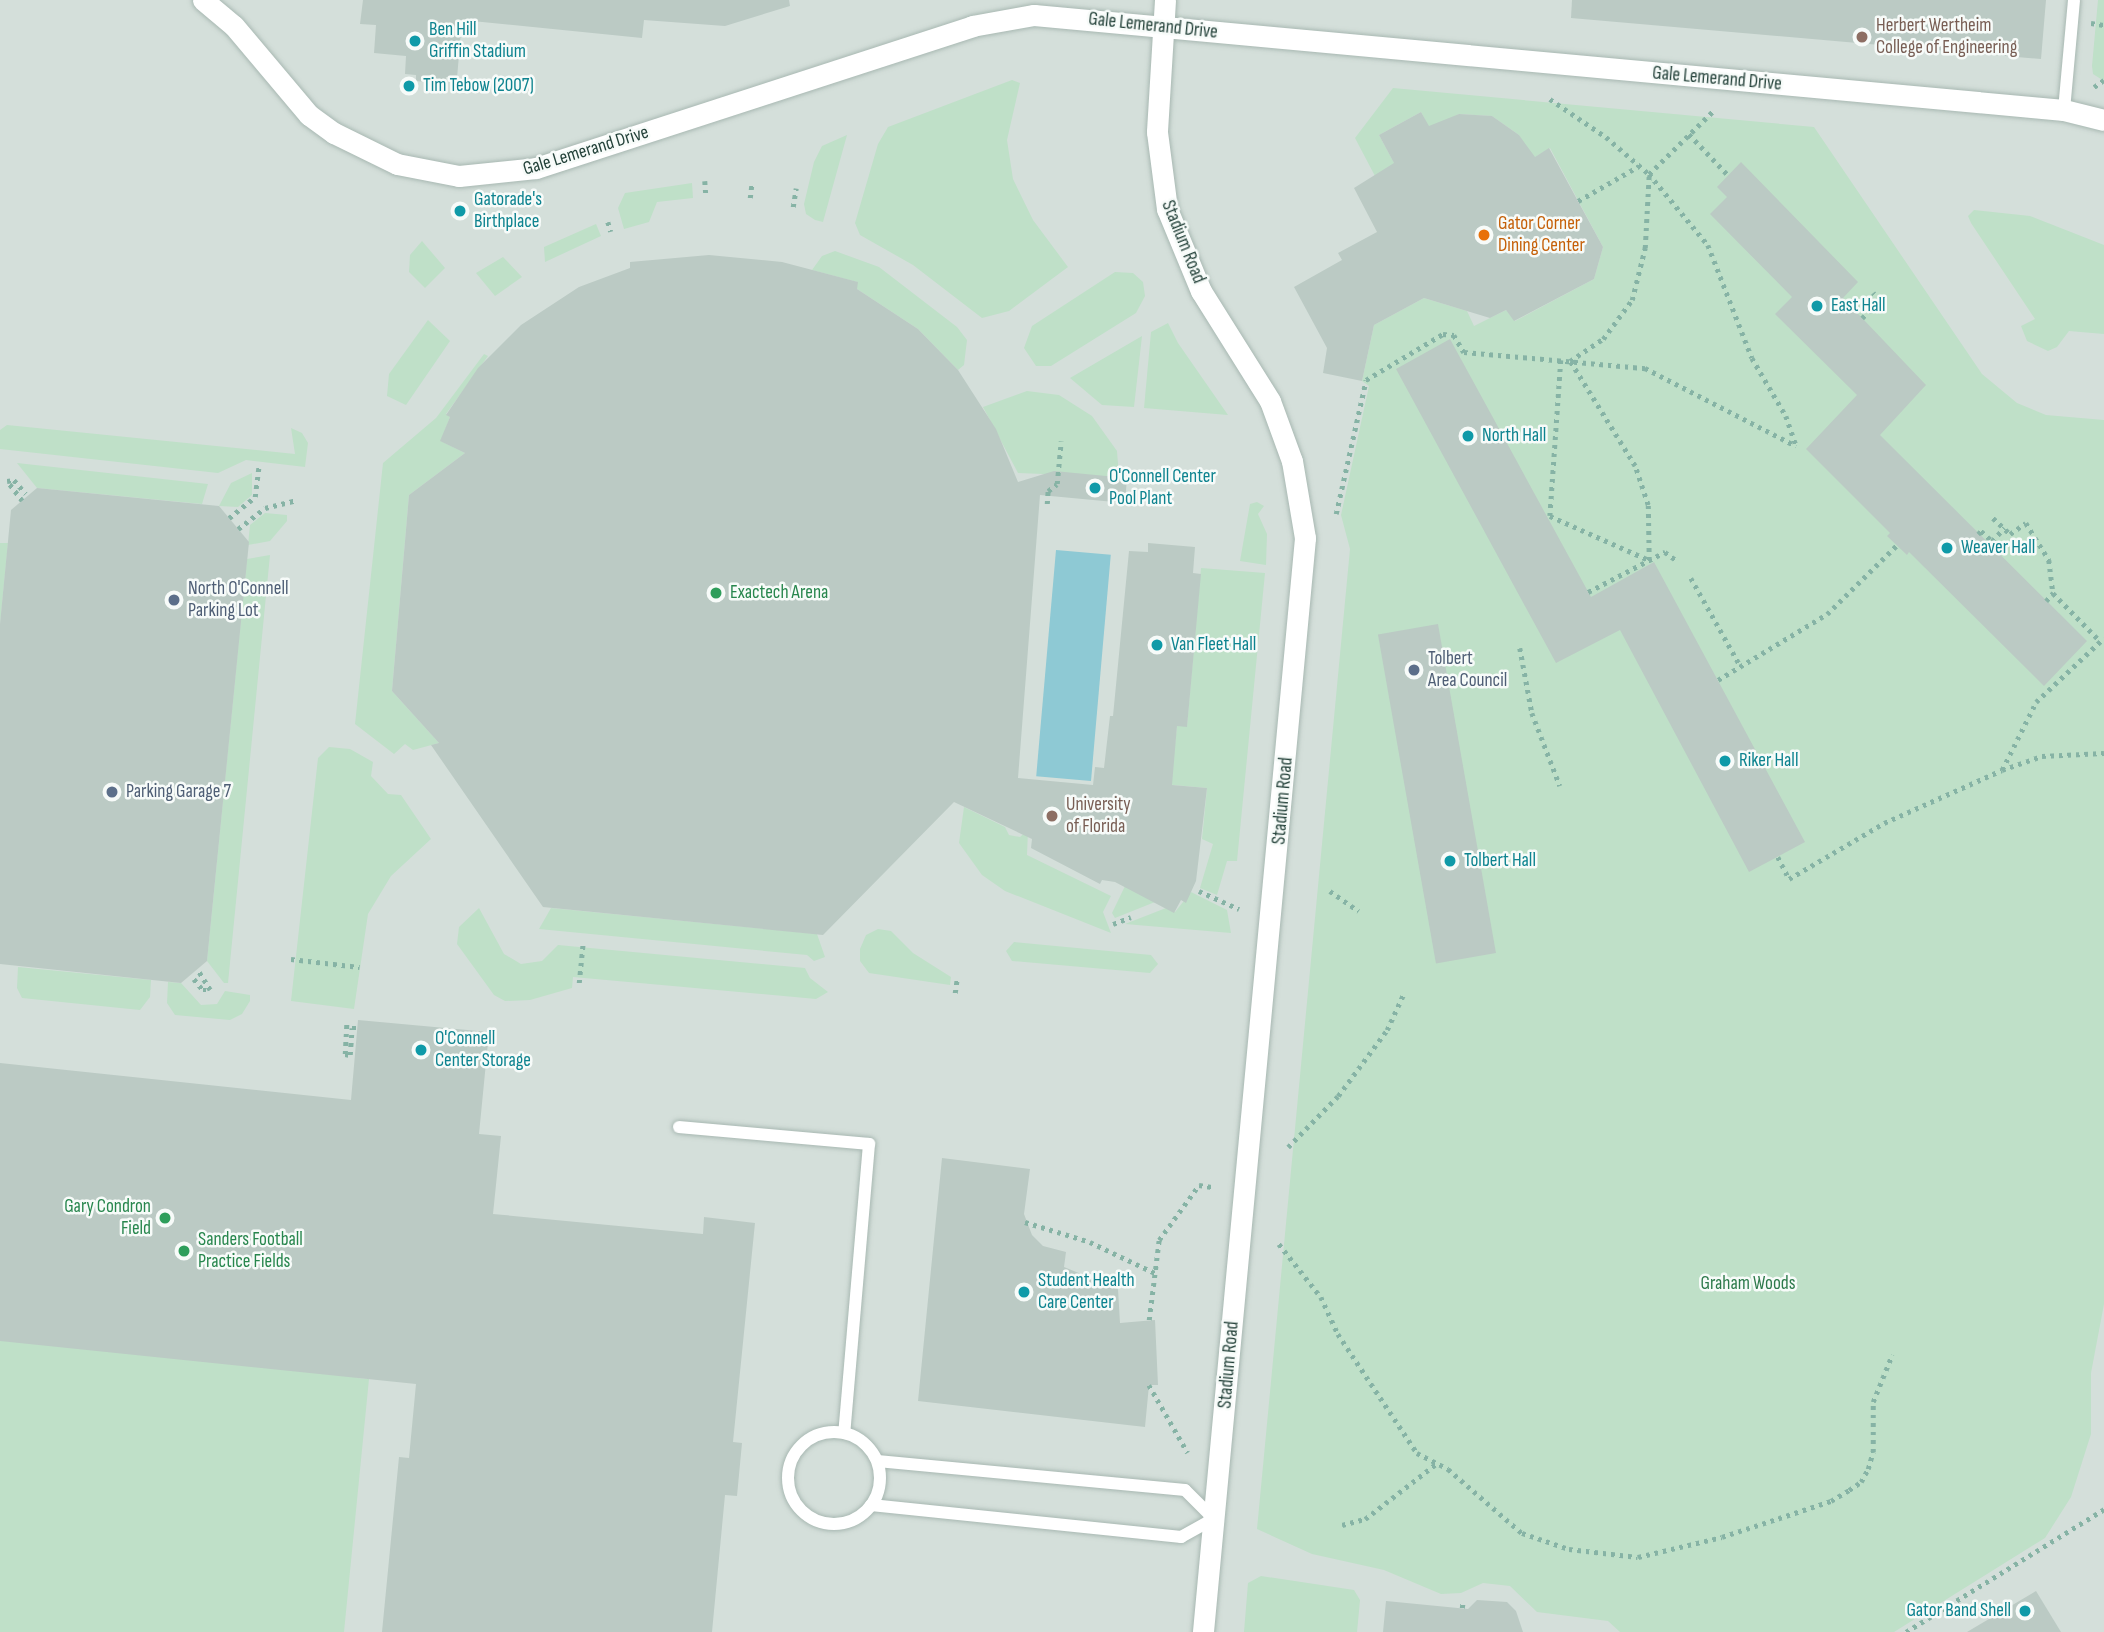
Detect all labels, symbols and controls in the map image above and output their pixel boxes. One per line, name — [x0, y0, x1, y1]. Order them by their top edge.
street label: Gale Lemerand Drive — [1087, 8, 1219, 44]
place label: Herbert Wertheim College of Engineering — [1876, 15, 2017, 59]
place label: Ben Hill Griffin Stadium — [429, 19, 526, 63]
marker: Herbert Wertheim College of Engineering — [1854, 29, 1870, 45]
marker: Ben Hill Griffin Stadium — [407, 33, 423, 49]
street label: Gale Lemerand Drive — [1651, 62, 1783, 96]
place label: Tim Tebow (2007) — [423, 75, 534, 97]
marker: Tim Tebow (2007) — [401, 78, 417, 94]
street label: Gale Lemerand Drive — [521, 121, 651, 181]
place label: Gatorade's Birthplace — [474, 189, 542, 233]
street label: Stadium Road — [1156, 197, 1210, 287]
marker: Gatorade's Birthplace — [452, 203, 468, 219]
place label: Gator Corner Dining Center — [1498, 213, 1585, 257]
marker: Gator Corner Dining Center — [1476, 227, 1492, 243]
place label: East Hall — [1831, 295, 1886, 317]
marker: East Hall — [1809, 298, 1825, 314]
place label: North Hall — [1482, 425, 1546, 447]
marker: North Hall — [1460, 428, 1476, 444]
place label: O'Connell Center Pool Plant — [1109, 466, 1216, 510]
marker: O'Connell Center Pool Plant — [1087, 480, 1103, 496]
place label: Weaver Hall — [1961, 537, 2035, 559]
marker: Weaver Hall — [1939, 540, 1955, 556]
place label: North O'Connell Parking Lot — [188, 578, 288, 622]
place label: Exactech Arena — [730, 582, 828, 604]
marker: Exactech Arena — [708, 585, 724, 601]
marker: North O'Connell Parking Lot — [166, 592, 182, 608]
place label: Van Fleet Hall — [1171, 634, 1256, 656]
marker: Van Fleet Hall — [1149, 637, 1165, 653]
place label: Tolbert Area Council — [1428, 648, 1507, 692]
marker: Tolbert Area Council — [1406, 662, 1422, 678]
place label: Riker Hall — [1739, 750, 1798, 772]
marker: Riker Hall — [1717, 753, 1733, 769]
street label: Stadium Road — [1268, 756, 1298, 846]
place label: Parking Garage 7 — [126, 781, 231, 803]
marker: Parking Garage 7 — [104, 784, 120, 800]
place label: University of Florida — [1066, 794, 1131, 838]
marker: University of Florida — [1044, 808, 1060, 824]
place label: Tolbert Hall — [1464, 850, 1536, 872]
marker: Tolbert Hall — [1442, 853, 1458, 869]
place label: O'Connell Center Storage — [435, 1028, 531, 1072]
marker: O'Connell Center Storage — [413, 1042, 429, 1058]
place label: Gary Condron Field — [64, 1196, 151, 1240]
marker: Gary Condron Field — [157, 1210, 173, 1226]
place label: Sanders Football Practice Fields — [198, 1229, 303, 1273]
marker: Sanders Football Practice Fields — [176, 1243, 192, 1259]
place label: Student Health Care Center — [1038, 1270, 1135, 1314]
park label: Graham Woods — [1700, 1273, 1796, 1295]
marker: Student Health Care Center — [1016, 1284, 1032, 1300]
street label: Stadium Road — [1214, 1320, 1244, 1410]
place label: Gator Band Shell — [1906, 1600, 2011, 1622]
marker: Gator Band Shell — [2017, 1603, 2033, 1619]

